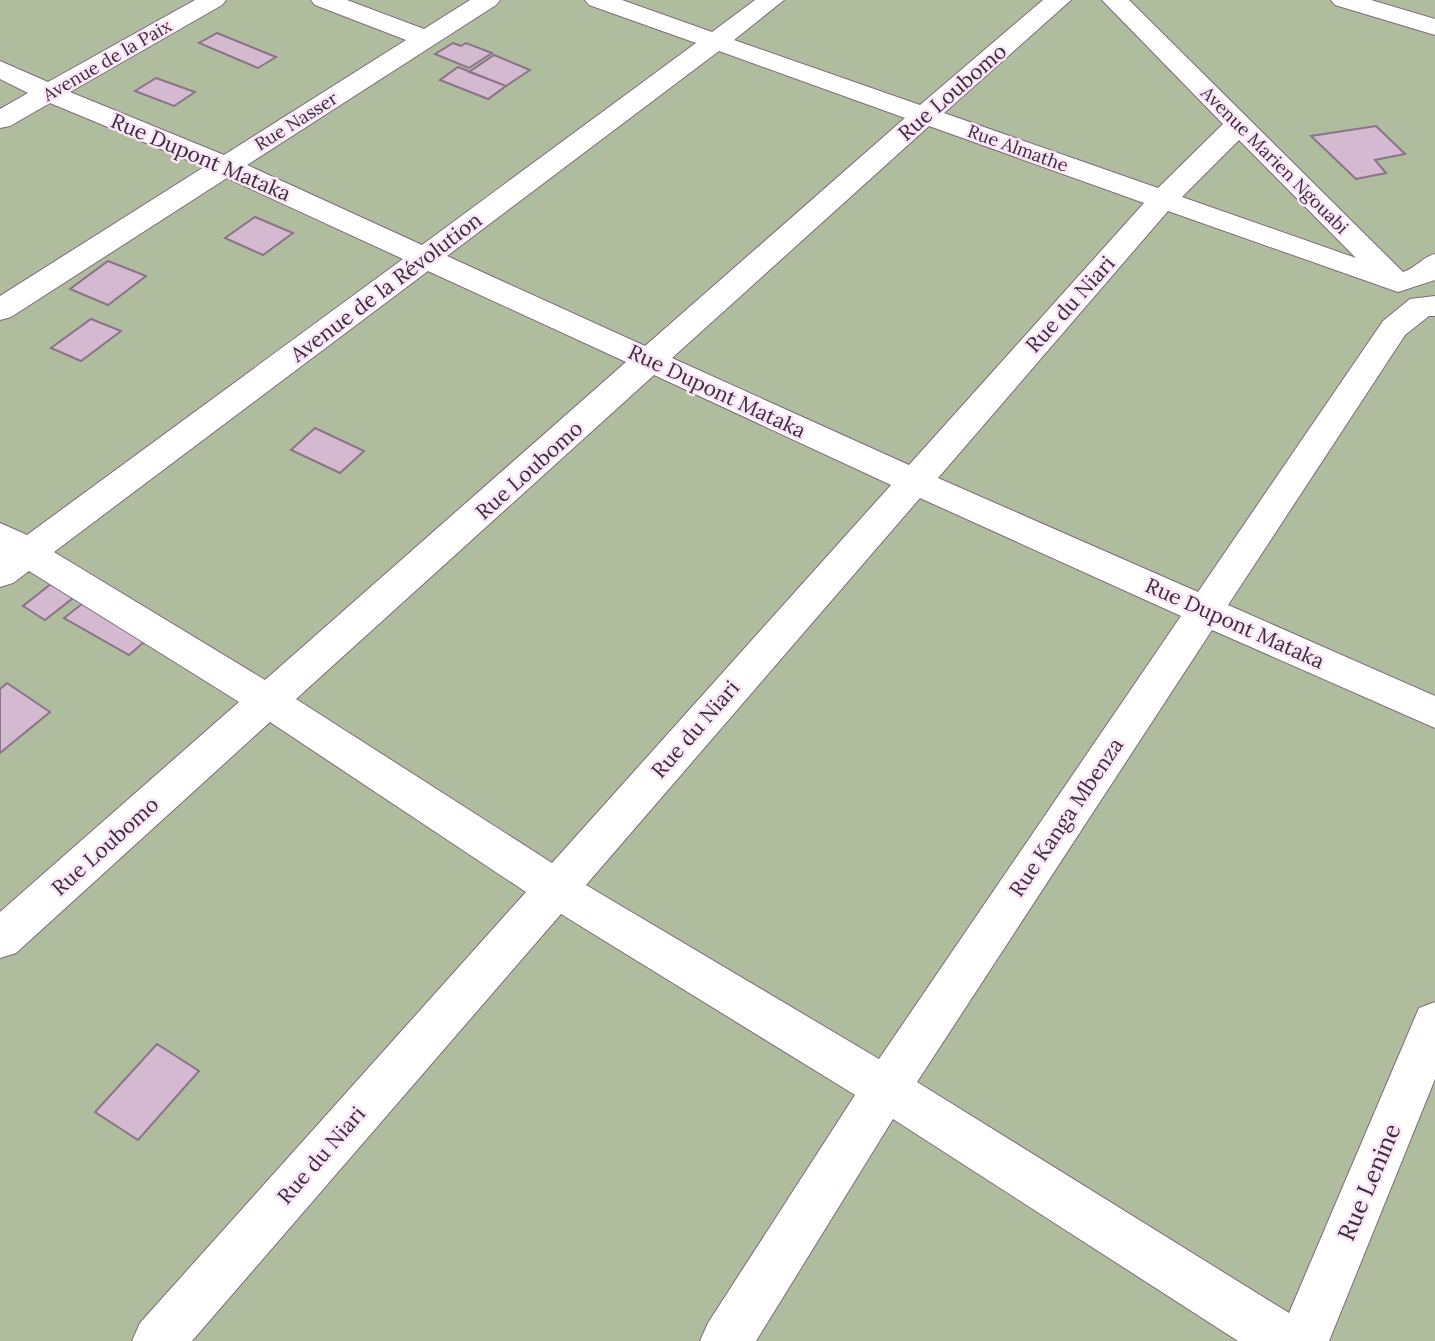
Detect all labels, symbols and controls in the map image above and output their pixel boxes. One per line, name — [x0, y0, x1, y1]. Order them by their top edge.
street label: Avenue de la Paix — [38, 14, 176, 107]
street label: Rue Loubomo — [892, 37, 1012, 147]
street label: Avenue Marien Ngouabi — [1196, 81, 1354, 239]
street label: Rue Nasser — [250, 86, 342, 156]
street label: Rue Dupont Mataka — [107, 107, 295, 207]
street label: Rue Almathe — [965, 119, 1072, 177]
street label: Avenue de la Révolution — [284, 206, 487, 368]
street label: Rue du Niari — [1019, 250, 1121, 358]
street label: Rue Dupont Mataka — [624, 338, 810, 444]
street label: Rue Loubomo — [470, 415, 588, 525]
street label: Rue Dupont Mataka — [1141, 571, 1329, 675]
street label: Rue du Niari — [645, 674, 745, 784]
street label: Rue Kanga Mbenza — [1003, 732, 1129, 902]
street label: Rue Loubomo — [46, 791, 164, 901]
street label: Rue du Niari — [271, 1100, 371, 1210]
street label: Rue Lenine — [1330, 1119, 1408, 1245]

